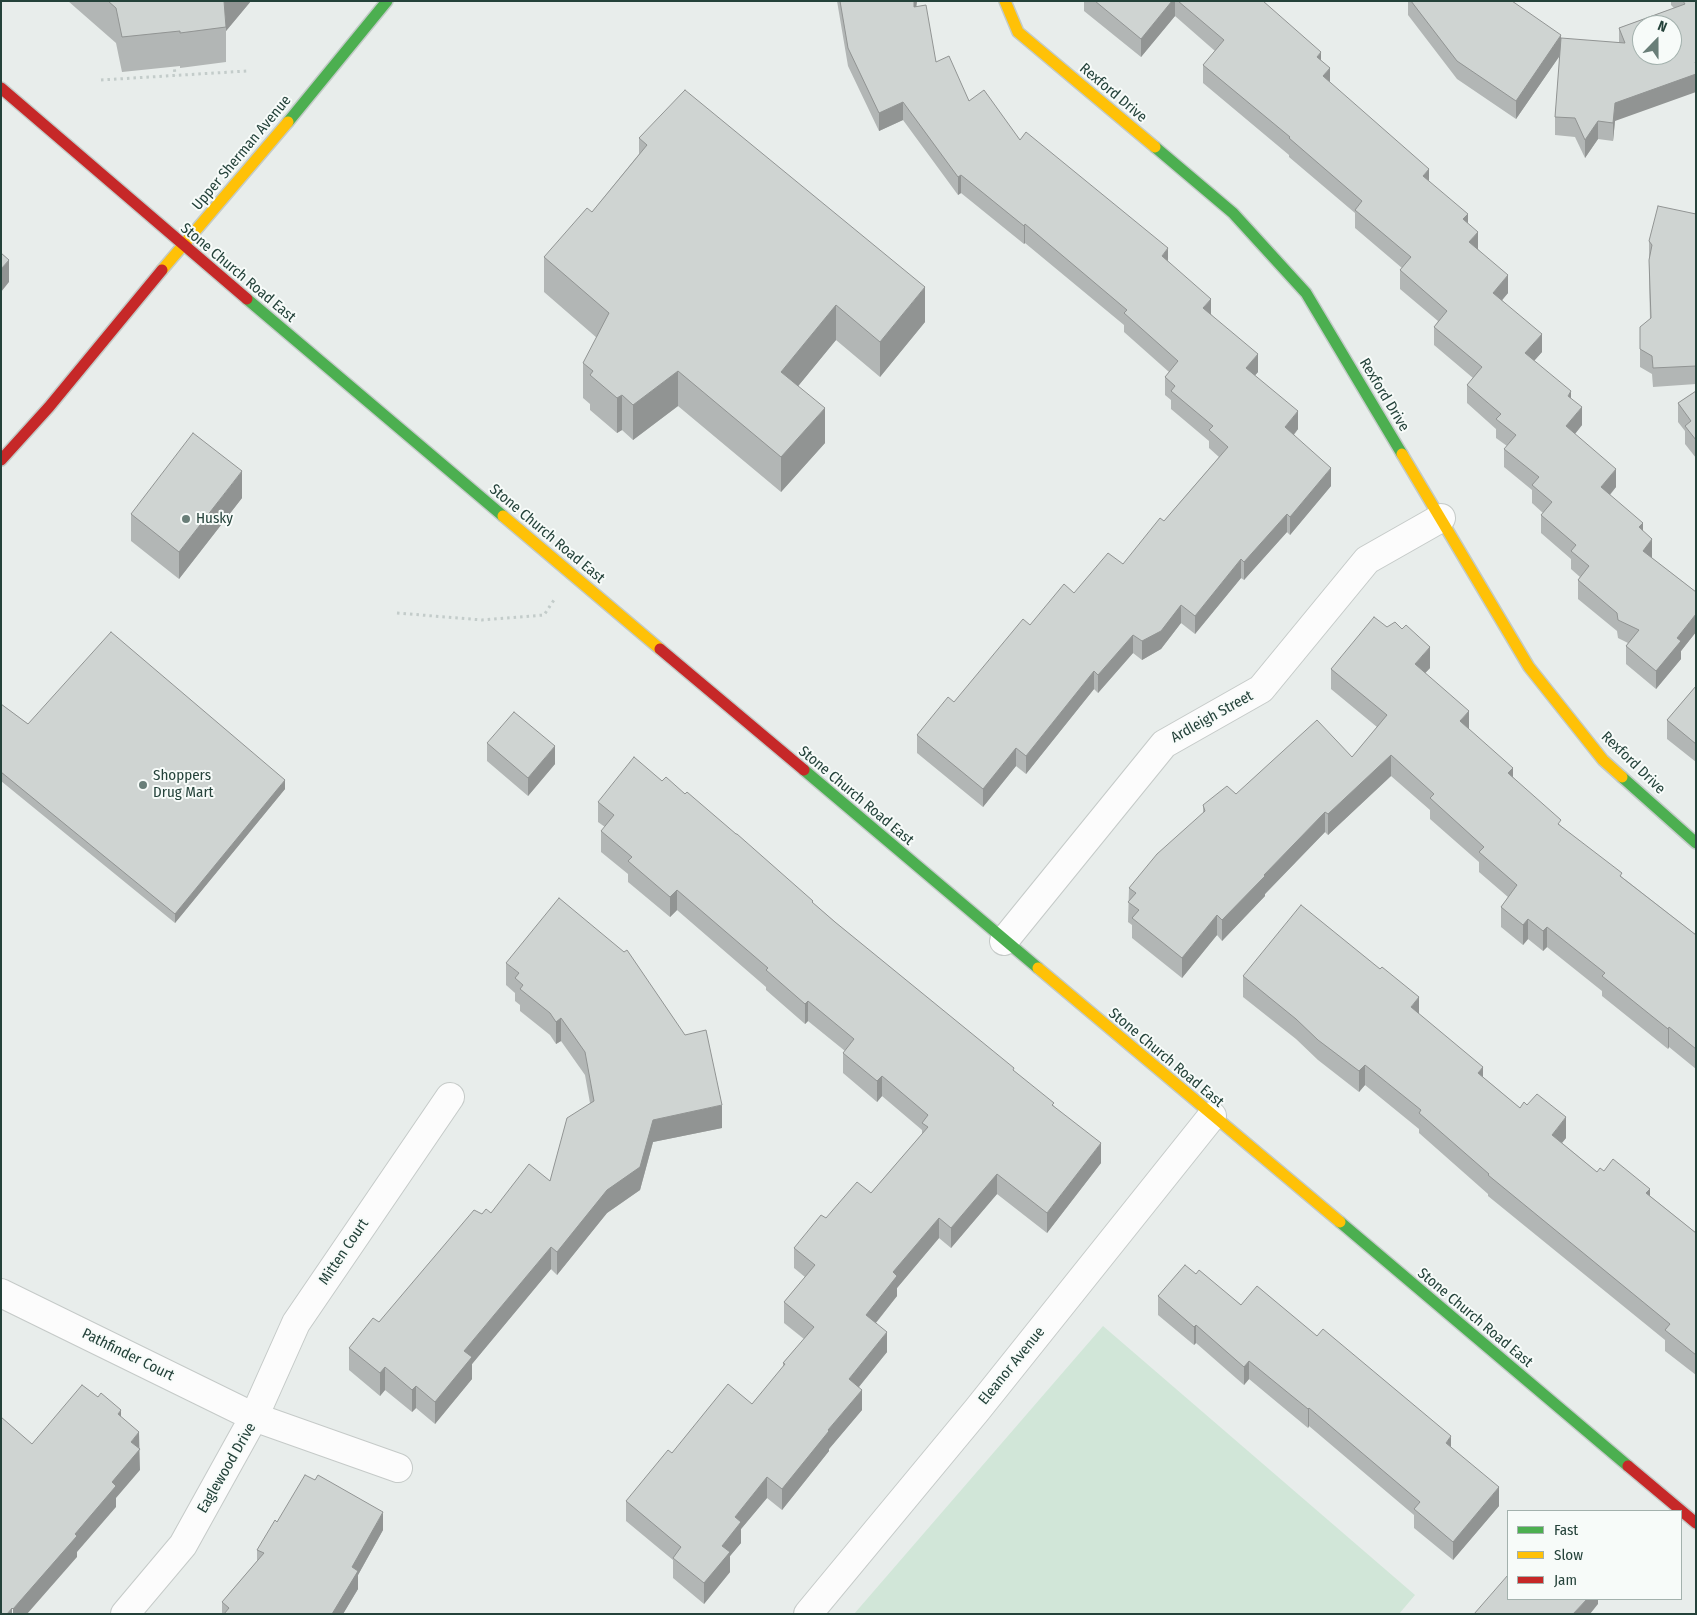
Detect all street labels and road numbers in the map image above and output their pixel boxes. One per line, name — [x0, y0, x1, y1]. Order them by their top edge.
street label: Rexford Drive — [1076, 60, 1150, 126]
street label: Upper Sherman Avenue — [189, 92, 295, 214]
street label: Stone Church Road East — [177, 220, 299, 326]
street label: Rexford Drive — [1355, 355, 1413, 435]
street label: Stone Church Road East — [486, 481, 608, 587]
street label: Ardleigh Street — [1168, 687, 1256, 747]
street label: Rexford Drive — [1597, 728, 1669, 798]
street label: Stone Church Road East — [795, 743, 917, 849]
street label: Stone Church Road East — [1105, 1005, 1227, 1111]
street label: Mitten Court — [315, 1215, 373, 1289]
street label: Stone Church Road East — [1414, 1265, 1536, 1371]
street label: Eleanor Avenue — [975, 1323, 1049, 1409]
street label: Pathfinder Court — [79, 1325, 177, 1385]
street label: Eaglewood Drive — [194, 1420, 260, 1516]

